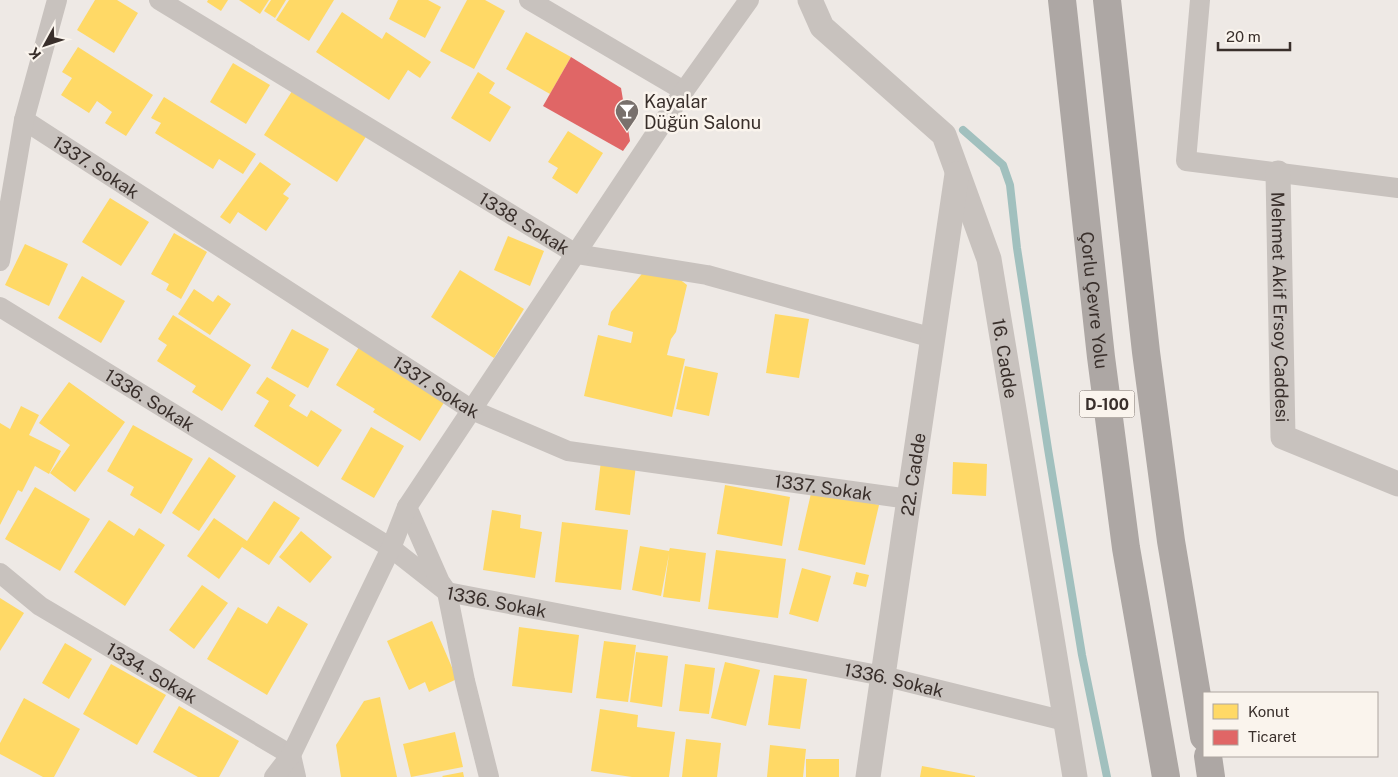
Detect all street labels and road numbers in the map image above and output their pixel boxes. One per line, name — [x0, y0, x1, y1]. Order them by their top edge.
street label: 1337. Sokak — [49, 131, 143, 202]
street label: 1338. Sokak — [476, 187, 574, 258]
street label: Mehmet Akif Ersoy Caddesi — [1268, 192, 1293, 422]
street label: Çorlu Çevre Yolu — [1077, 230, 1113, 370]
street label: 16. Cadde — [989, 317, 1022, 400]
street label: 1337. Sokak — [389, 351, 482, 422]
street label: 1336. Sokak — [101, 364, 199, 435]
road number: D-100 — [1080, 390, 1134, 418]
street label: 22. Cadde — [896, 431, 929, 517]
street label: 1337. Sokak — [773, 470, 874, 504]
street label: 1336. Sokak — [445, 582, 548, 621]
street label: 1334. Sokak — [103, 637, 201, 707]
street label: 1336. Sokak — [842, 658, 946, 701]

